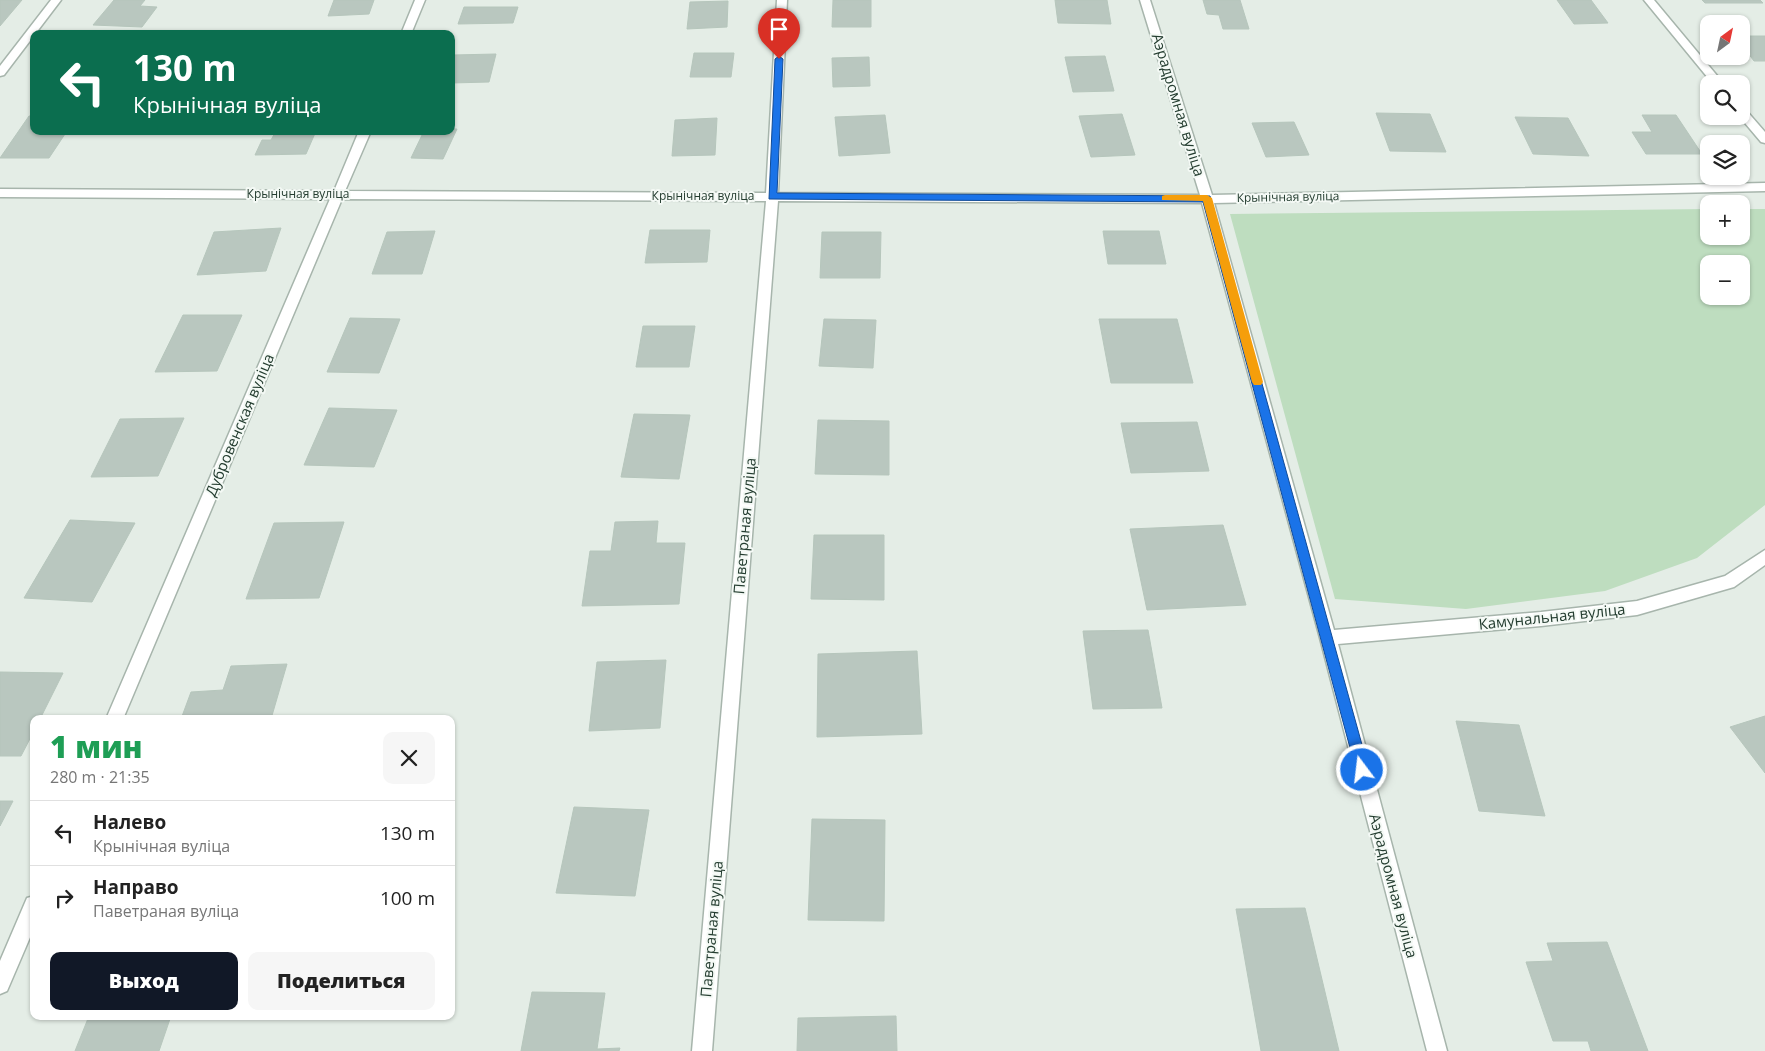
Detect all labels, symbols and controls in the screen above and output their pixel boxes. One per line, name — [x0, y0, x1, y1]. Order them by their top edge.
pin — [758, 8, 800, 59]
icon: arrive — [765, 15, 793, 43]
north arrow — [1700, 15, 1750, 65]
map controls — [1700, 15, 1750, 305]
street label: Аэрадромная вуліца — [1148, 31, 1210, 179]
text: 130 m — [133, 44, 237, 91]
icon: left — [50, 50, 115, 115]
button: search — [1700, 75, 1750, 125]
text: Крынічная вуліца — [133, 89, 321, 119]
button: layers — [1700, 135, 1750, 185]
street label: Крынічная вуліца — [247, 185, 349, 202]
street label: Крынічная вуліца — [652, 187, 754, 204]
street label: Крынічная вуліца — [1236, 187, 1340, 206]
button: + — [1700, 195, 1750, 245]
button: − — [1700, 255, 1750, 305]
street label: Дубровенская вуліца — [200, 350, 278, 499]
street label: Паветраная вуліца — [728, 457, 760, 595]
street label: Камунальная вуліца — [1477, 598, 1626, 634]
text: 1 мин — [50, 726, 143, 767]
button: close — [383, 732, 435, 784]
position arrow — [1335, 743, 1387, 795]
text: 280 m · 21:35 — [50, 766, 150, 788]
text: Налево — [93, 809, 166, 835]
street label: Аэрадромная вуліца — [1365, 811, 1423, 960]
icon: left — [50, 819, 78, 847]
text: 130 m — [380, 820, 435, 846]
text: Крынічная вуліца — [93, 835, 230, 857]
street label: Паветраная вуліца — [695, 860, 727, 998]
text: Направо — [93, 874, 179, 900]
icon: right — [50, 884, 78, 912]
text: 100 m — [380, 885, 435, 911]
text: Паветраная вуліца — [93, 900, 239, 922]
button: Выход — [50, 952, 238, 1010]
button: Поделиться — [248, 952, 435, 1010]

